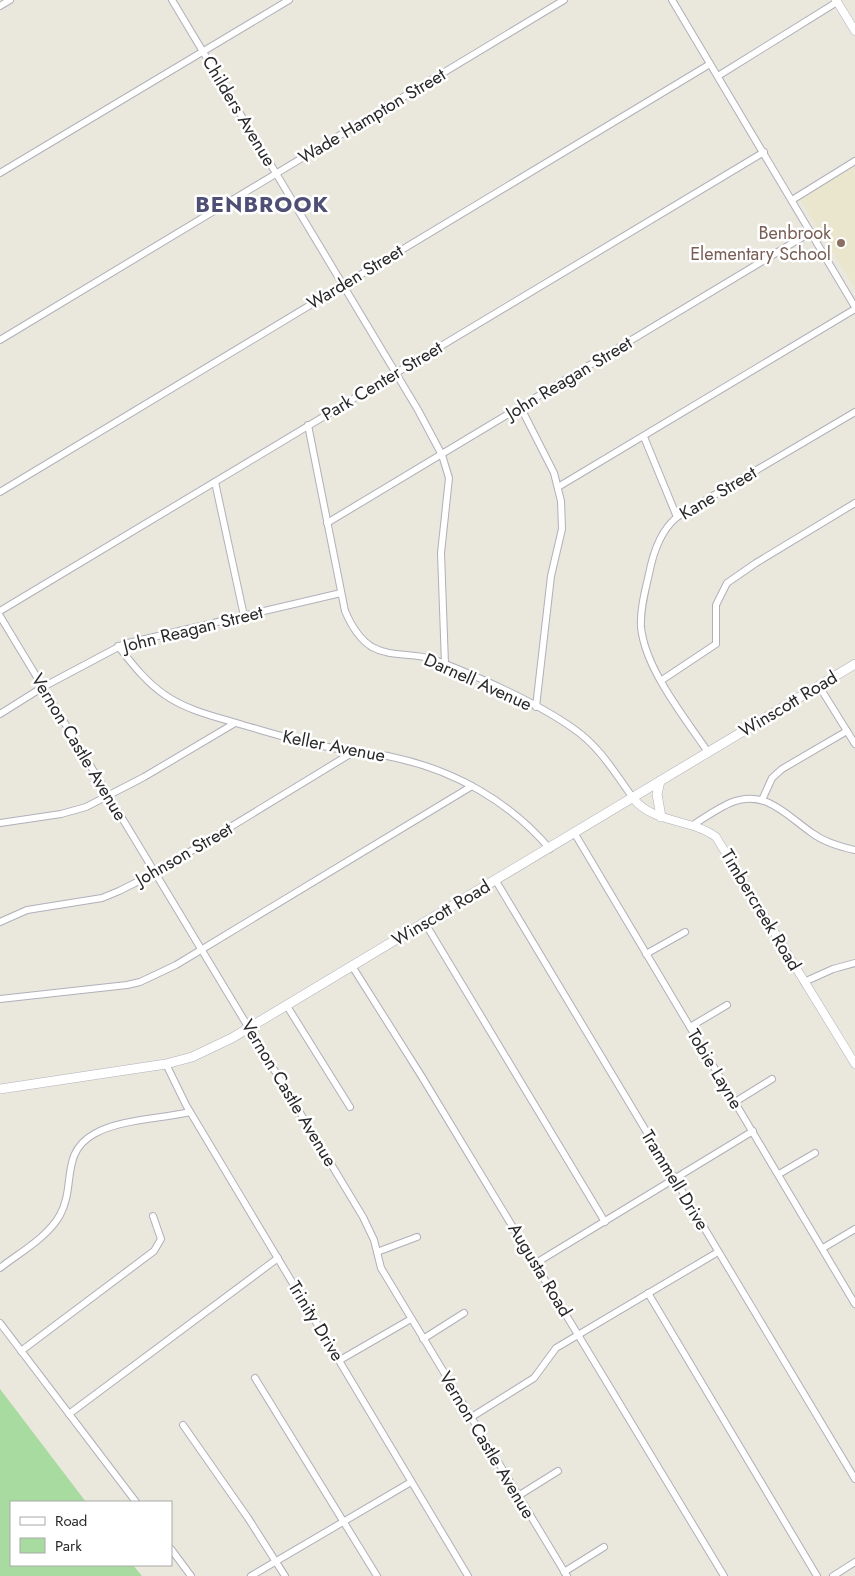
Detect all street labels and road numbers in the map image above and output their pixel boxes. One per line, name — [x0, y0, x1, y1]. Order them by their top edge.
street label: Childers Avenue — [196, 51, 282, 171]
street label: Wade Hampton Street — [294, 61, 451, 170]
street label: Warden Street — [302, 238, 409, 316]
street label: John Reagan Street — [499, 330, 638, 427]
street label: Park Center Street — [317, 334, 448, 427]
street label: Kane Street — [674, 459, 762, 526]
street label: John Reagan Street — [118, 599, 266, 659]
street label: Darnell Avenue — [420, 647, 536, 717]
street label: Winscott Road — [734, 664, 842, 744]
street label: Vernon Castle Avenue — [25, 669, 133, 825]
street label: Keller Avenue — [280, 723, 388, 769]
street label: Johnson Street — [129, 815, 238, 893]
street label: Timbercreek Road — [714, 844, 808, 976]
street label: Winscott Road — [387, 873, 495, 953]
street label: Vernon Castle Avenue — [235, 1015, 343, 1171]
street label: Tobie Layne — [681, 1024, 749, 1114]
street label: Trammell Drive — [635, 1125, 715, 1235]
street label: Augusta Road — [502, 1218, 578, 1322]
street label: Trinity Drive — [282, 1276, 350, 1366]
street label: Vernon Castle Avenue — [433, 1367, 541, 1523]

